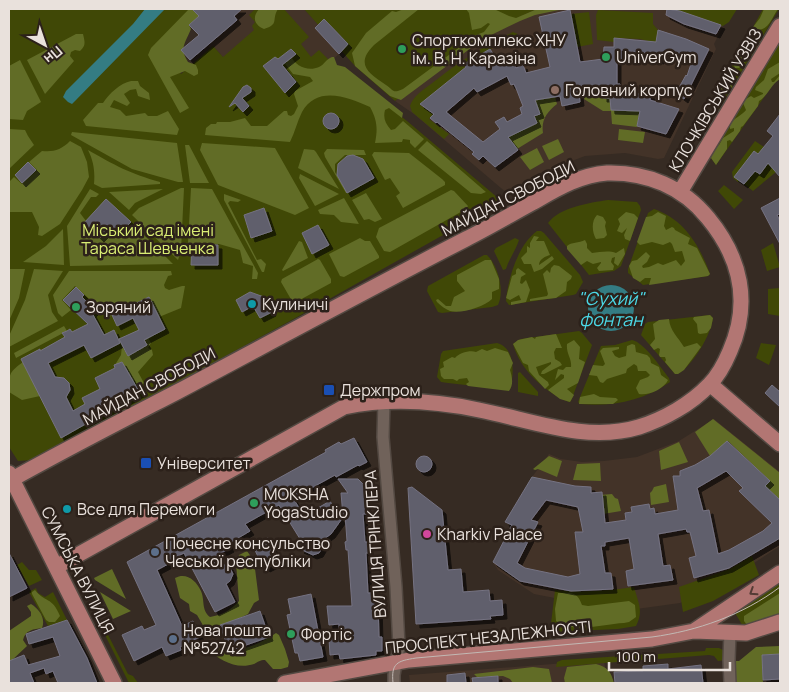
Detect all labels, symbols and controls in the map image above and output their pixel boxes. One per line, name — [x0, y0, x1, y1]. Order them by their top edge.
north arrow — [20, 20, 70, 70]
street label: КЛОЧКІВСЬКИЙ УЗВІЗ — [663, 24, 767, 176]
place label: Спорткомплекс ХНУ ім. В. Н. Каразіна — [412, 29, 566, 69]
text: Пн — [40, 42, 67, 69]
marker: Спорткомплекс ХНУ ім. В. Н. Каразіна — [396, 43, 408, 55]
place label: UniverGym — [616, 46, 697, 68]
marker: UniverGym — [600, 51, 612, 63]
place label: Головний корпус — [565, 79, 693, 101]
marker: Головний корпус — [549, 84, 561, 96]
street label: МАЙДАН СВОБОДИ — [437, 155, 579, 241]
park label: Міський сад імені Тараса Шевченка — [81, 219, 215, 259]
water label: "Сухий" фонтан — [578, 286, 646, 331]
place label: Кулиничі — [262, 293, 328, 315]
place label: Зоряний — [86, 296, 151, 318]
marker: Кулиничі — [246, 298, 258, 310]
marker: Зоряний — [70, 301, 82, 313]
street label: МАЙДАН СВОБОДИ — [79, 342, 219, 430]
place label: Держпром — [340, 379, 421, 401]
marker: Держпром — [322, 383, 336, 397]
place label: Університет — [157, 452, 251, 474]
marker: Університет — [139, 456, 153, 470]
street label: ВУЛИЦЯ ТРІНКЛЕРА — [359, 469, 391, 619]
place label: MOKSHA YogaStudio — [264, 483, 348, 523]
marker: MOKSHA YogaStudio — [248, 497, 260, 509]
place label: Все для Перемоги — [77, 498, 215, 520]
street label: СУМСЬКА ВУЛИЦЯ — [36, 502, 120, 638]
marker: Все для Перемоги — [61, 503, 73, 515]
place label: Kharkiv Palace — [437, 523, 542, 545]
marker: Kharkiv Palace — [421, 528, 433, 540]
place label: Почесне консульство Чеської республіки — [165, 532, 330, 572]
marker: Почесне консульство Чеської республіки — [149, 546, 161, 558]
one-way arrow — [749, 586, 758, 596]
street label: ПРОСПЕКТ НЕЗАЛЕЖНОСТІ — [384, 615, 592, 659]
place label: Нова пошта №52742 — [183, 619, 271, 659]
place label: Фортiс — [301, 623, 352, 645]
marker: Фортiс — [285, 628, 297, 640]
marker: Нова пошта №52742 — [167, 633, 179, 645]
scale bar — [609, 640, 730, 672]
text: 100 m — [616, 646, 656, 667]

